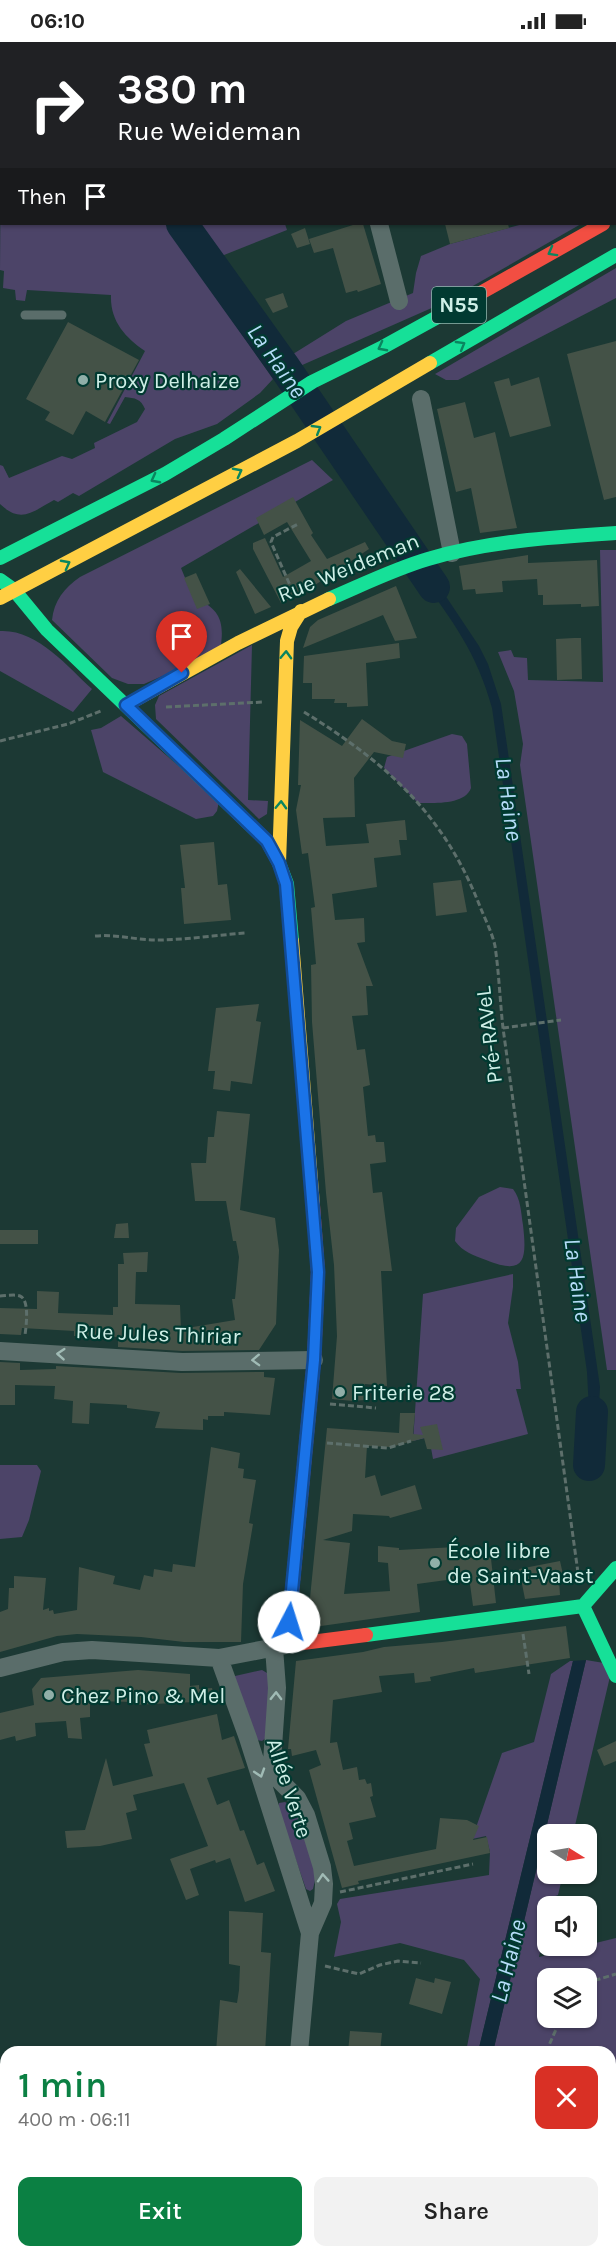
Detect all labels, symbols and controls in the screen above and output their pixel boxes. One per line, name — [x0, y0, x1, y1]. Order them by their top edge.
text: 06:10 — [30, 8, 85, 34]
text: 380 m — [117, 64, 247, 114]
icon: right — [18, 66, 96, 144]
text: Rue Weideman — [117, 115, 302, 147]
icon: arrive — [79, 180, 112, 213]
text: Then — [18, 184, 67, 210]
one-way arrow — [548, 245, 558, 256]
road number: N55 — [432, 287, 486, 323]
water label: La Haine — [241, 318, 313, 404]
one-way arrow — [378, 340, 388, 351]
one-way arrow — [455, 341, 466, 352]
place label: Proxy Delhaize — [95, 368, 240, 394]
marker: Proxy Delhaize — [76, 373, 90, 387]
one-way arrow — [311, 424, 321, 436]
one-way arrow — [232, 468, 243, 479]
one-way arrow — [150, 472, 161, 483]
street label: Rue Weideman — [274, 528, 423, 608]
one-way arrow — [60, 560, 71, 571]
pin — [156, 611, 207, 673]
icon: arrive — [165, 620, 198, 653]
one-way arrow — [280, 650, 292, 659]
water label: La Haine — [489, 755, 529, 843]
one-way arrow — [275, 800, 287, 809]
street label: Pré-RAVeL — [470, 984, 508, 1085]
water label: La Haine — [558, 1236, 598, 1324]
street label: Rue Jules Thiriar — [75, 1318, 241, 1350]
one-way arrow — [56, 1348, 65, 1361]
one-way arrow — [251, 1354, 260, 1366]
place label: Friterie 28 — [352, 1380, 455, 1406]
marker: Friterie 28 — [333, 1385, 347, 1399]
place label: École libre de Saint-Vaast — [447, 1537, 593, 1589]
marker: École libre de Saint-Vaast — [428, 1556, 442, 1570]
position arrow — [257, 1590, 321, 1654]
place label: Chez Pino & Mel — [61, 1683, 225, 1709]
marker: Chez Pino & Mel — [42, 1688, 56, 1702]
one-way arrow — [270, 1692, 282, 1701]
street label: Allée Verte — [261, 1735, 317, 1841]
one-way arrow — [253, 1767, 265, 1778]
north arrow — [537, 1824, 597, 1884]
map controls — [537, 1824, 597, 2028]
one-way arrow — [317, 1873, 330, 1882]
button: sound — [537, 1896, 597, 1956]
water label: La Haine — [484, 1917, 532, 2005]
button: layers — [537, 1968, 597, 2028]
text: 1 min — [18, 2064, 107, 2106]
button: close — [535, 2066, 598, 2129]
text: 400 m · 06:11 — [18, 2108, 131, 2131]
button: Exit — [18, 2177, 302, 2246]
button: Share — [314, 2177, 598, 2246]

